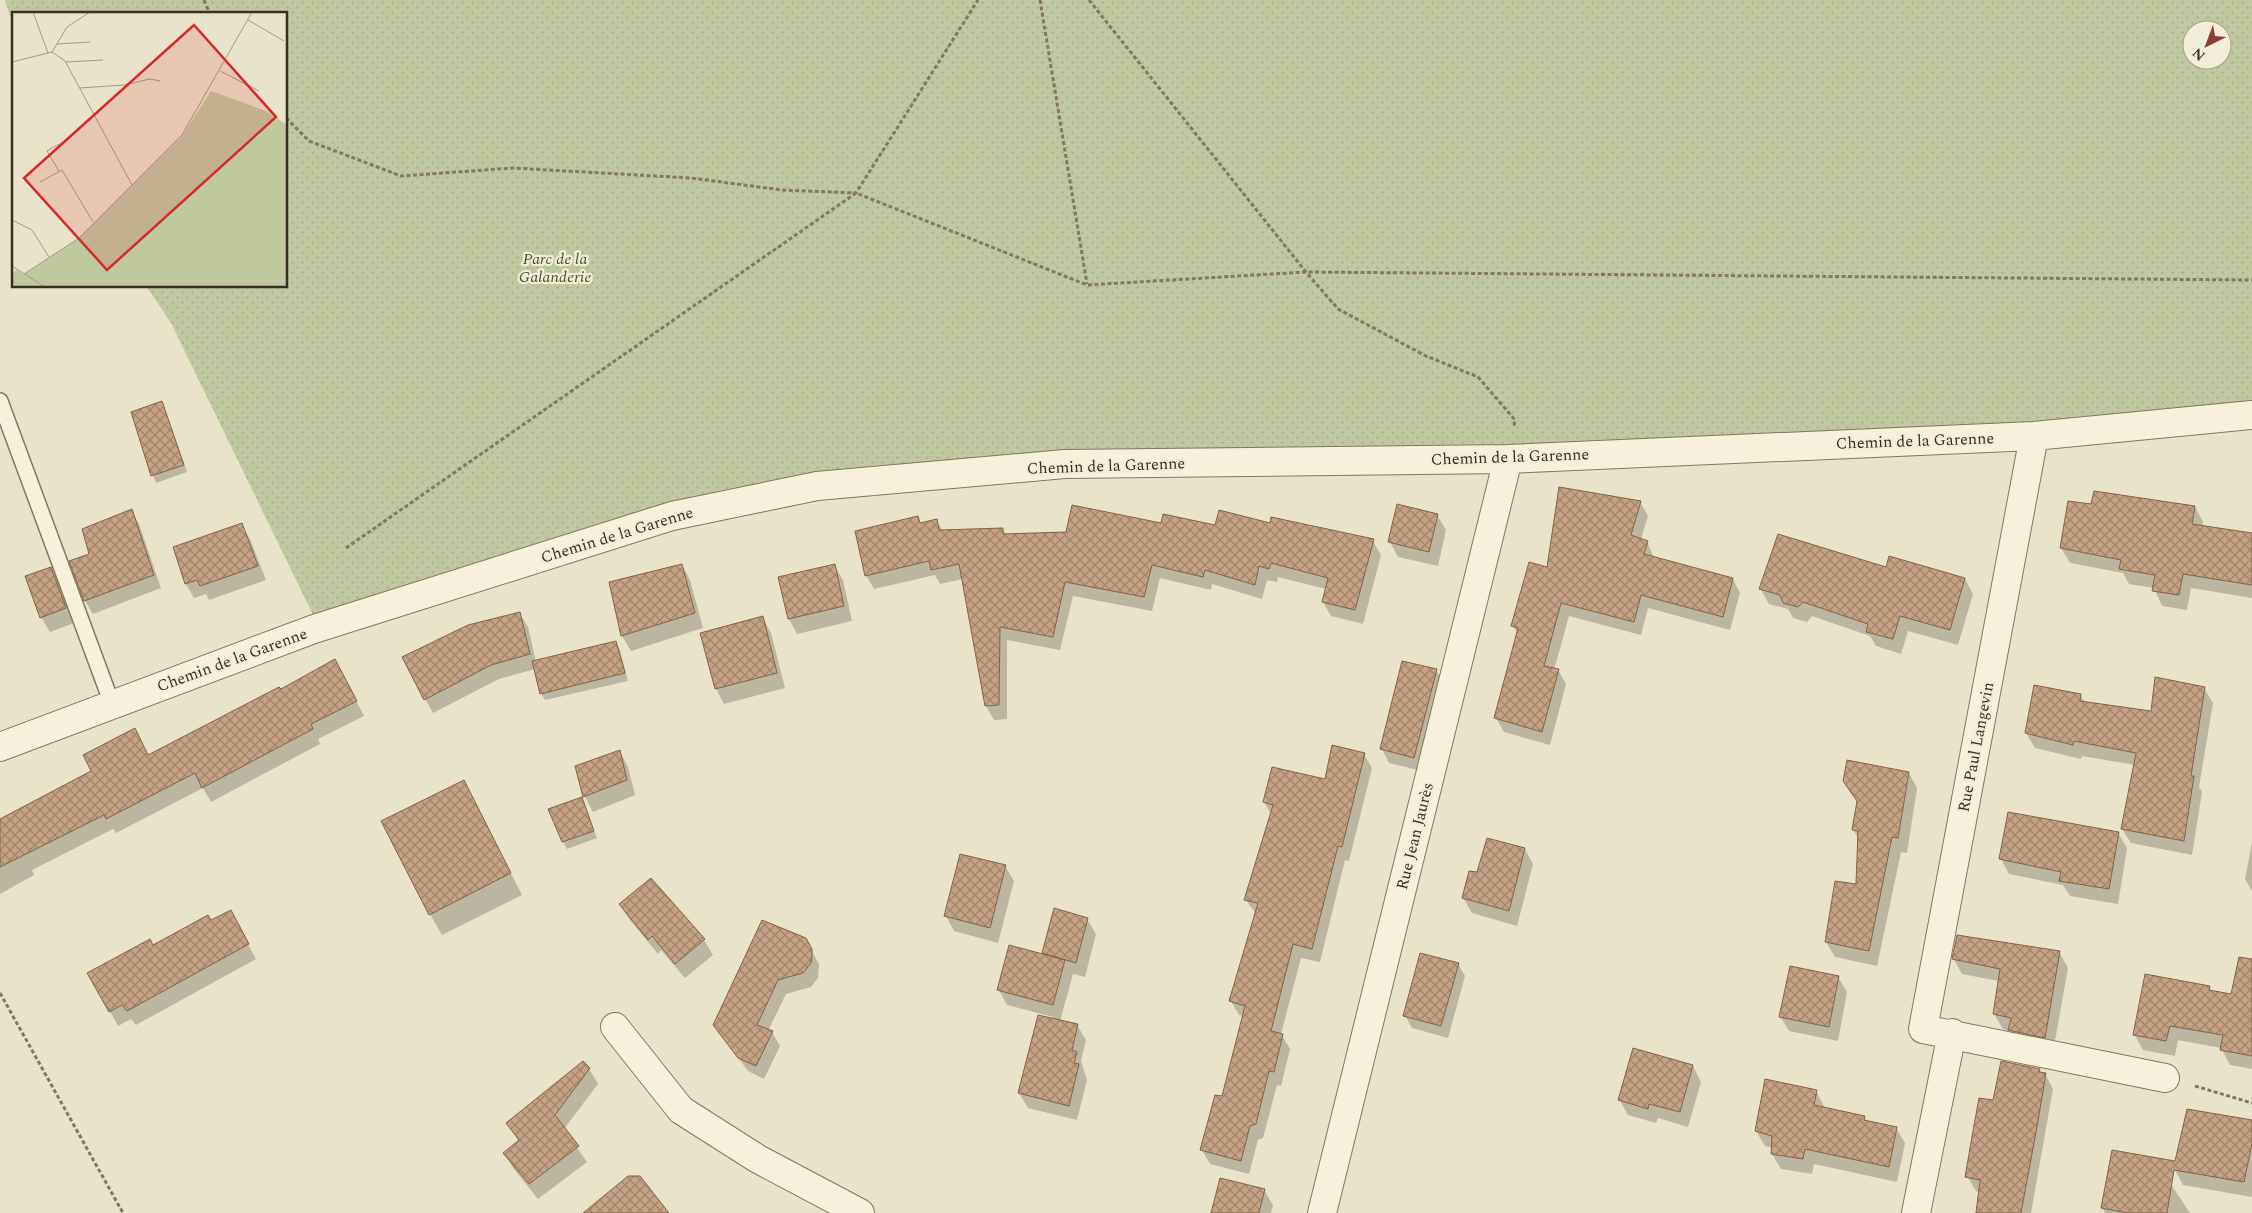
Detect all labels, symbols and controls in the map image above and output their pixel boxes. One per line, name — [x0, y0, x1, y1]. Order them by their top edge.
inset map — [12, 12, 288, 288]
north arrow — [2182, 20, 2232, 70]
text: N — [2187, 43, 2210, 66]
park label: Parc de la Galanderie — [519, 247, 591, 289]
street label: Chemin de la Garenne — [1835, 426, 1995, 456]
street label: Chemin de la Garenne — [1430, 442, 1590, 472]
street label: Chemin de la Garenne — [1026, 451, 1186, 481]
street label: Chemin de la Garenne — [538, 500, 696, 570]
street label: Chemin de la Garenne — [153, 622, 311, 698]
street label: Rue Paul Langevin — [1952, 680, 2000, 814]
street label: Rue Jean Jaurès — [1390, 780, 1440, 892]

